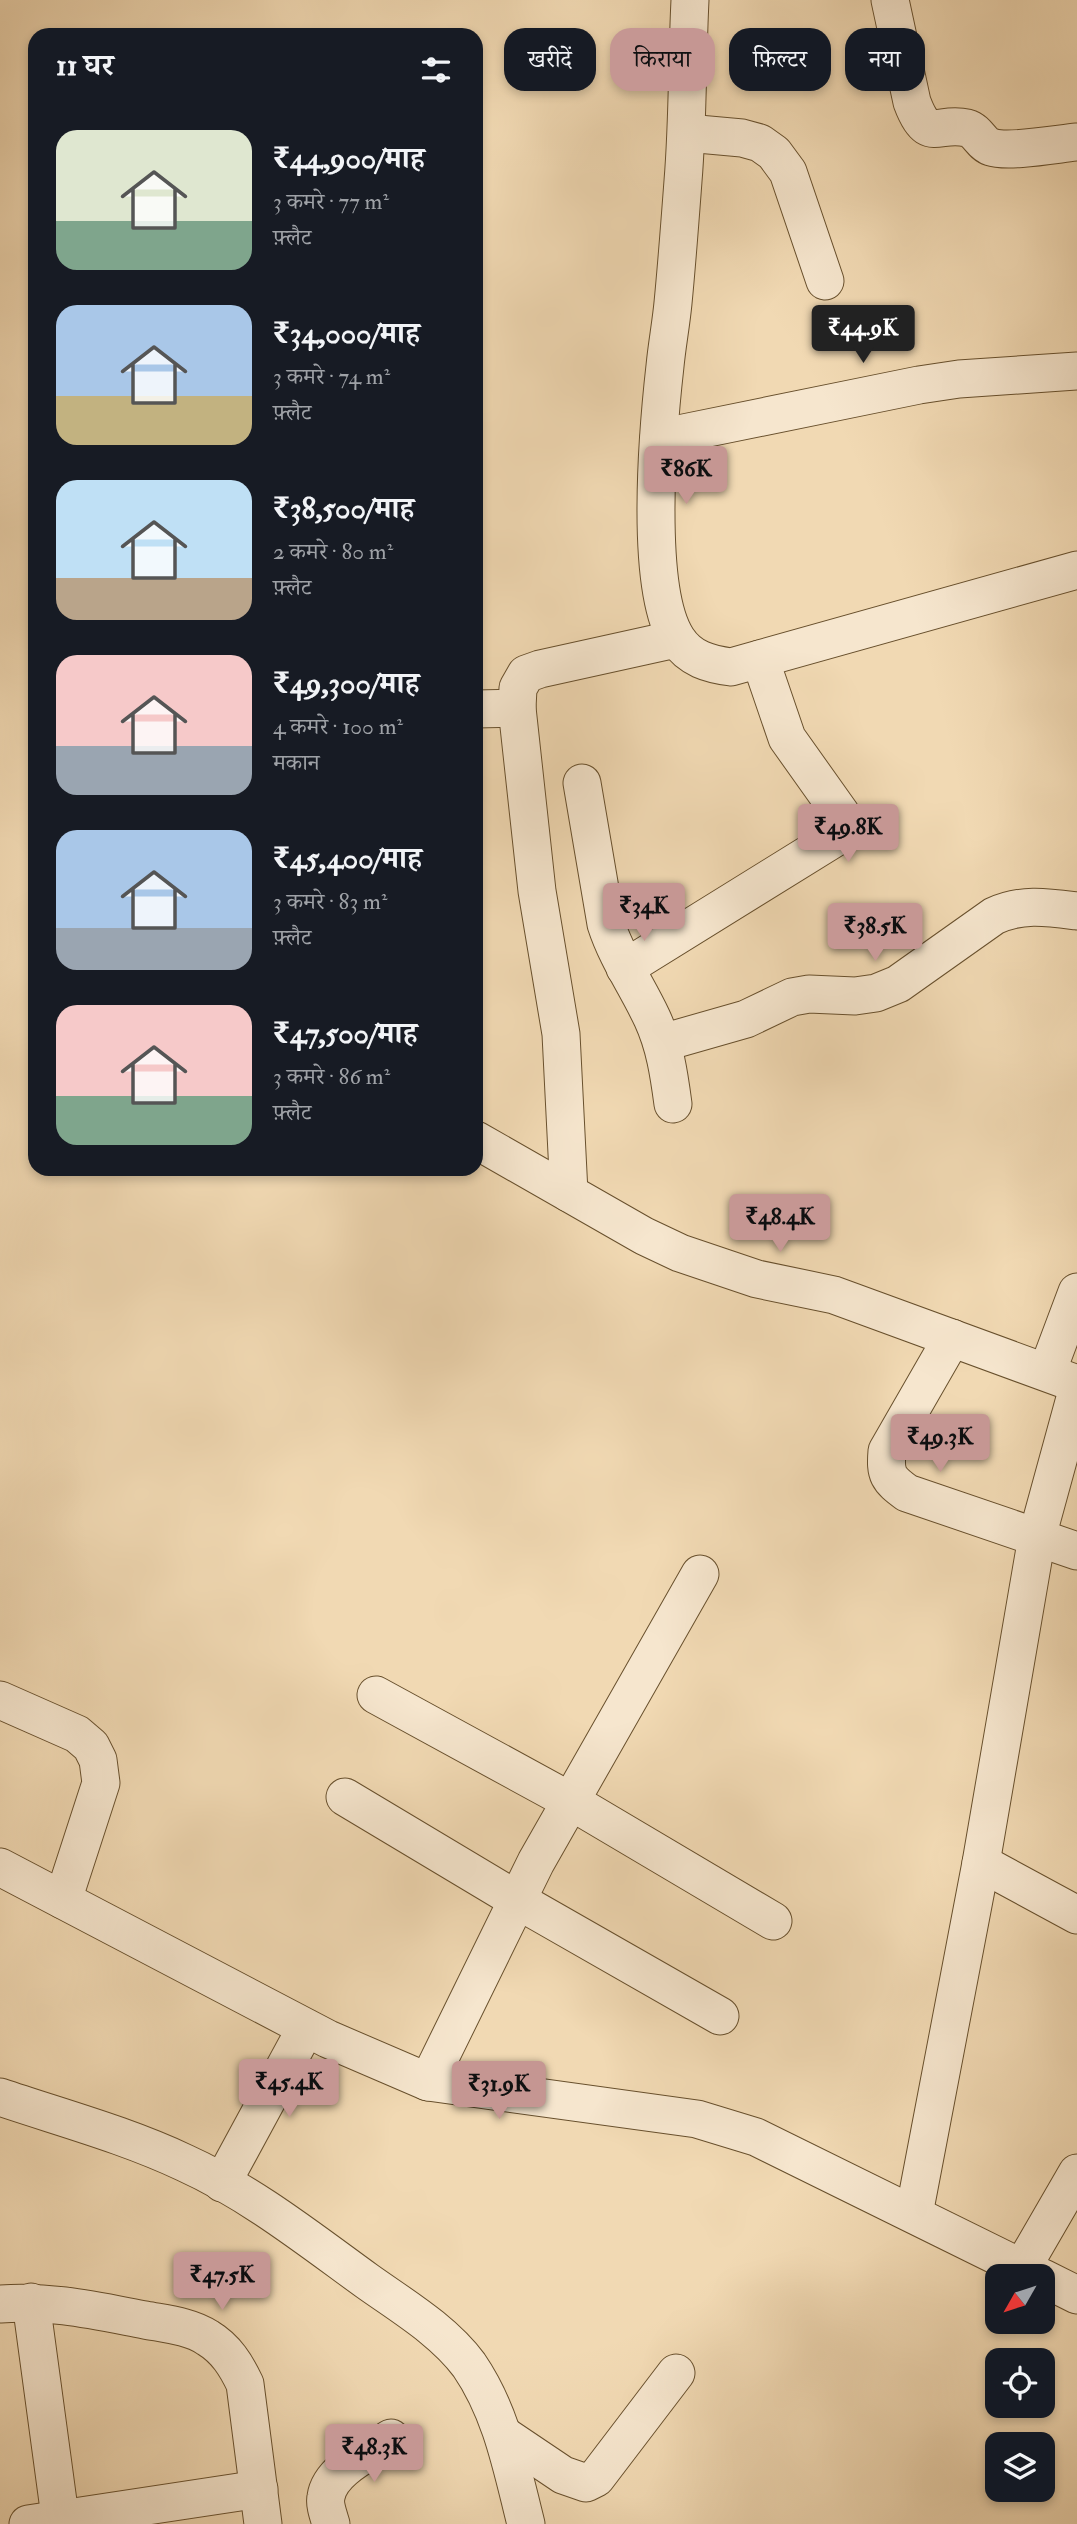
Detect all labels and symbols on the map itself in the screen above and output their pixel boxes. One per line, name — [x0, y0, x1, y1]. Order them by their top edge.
pin: ₹44.9K — [806, 306, 920, 365]
pin: ₹86K — [645, 447, 727, 506]
pin: ₹49.8K — [791, 804, 905, 864]
pin: ₹34K — [603, 884, 685, 943]
pin: ₹38.5K — [818, 904, 932, 963]
pin: ₹48.4K — [723, 1194, 837, 1254]
pin: ₹49.3K — [883, 1414, 997, 1474]
pin: ₹45.4K — [232, 2060, 346, 2119]
pin: ₹31.9K — [442, 2062, 556, 2121]
pin: ₹47.5K — [165, 2252, 279, 2312]
north arrow — [985, 2264, 1055, 2334]
pin: ₹48.3K — [317, 2424, 431, 2484]

